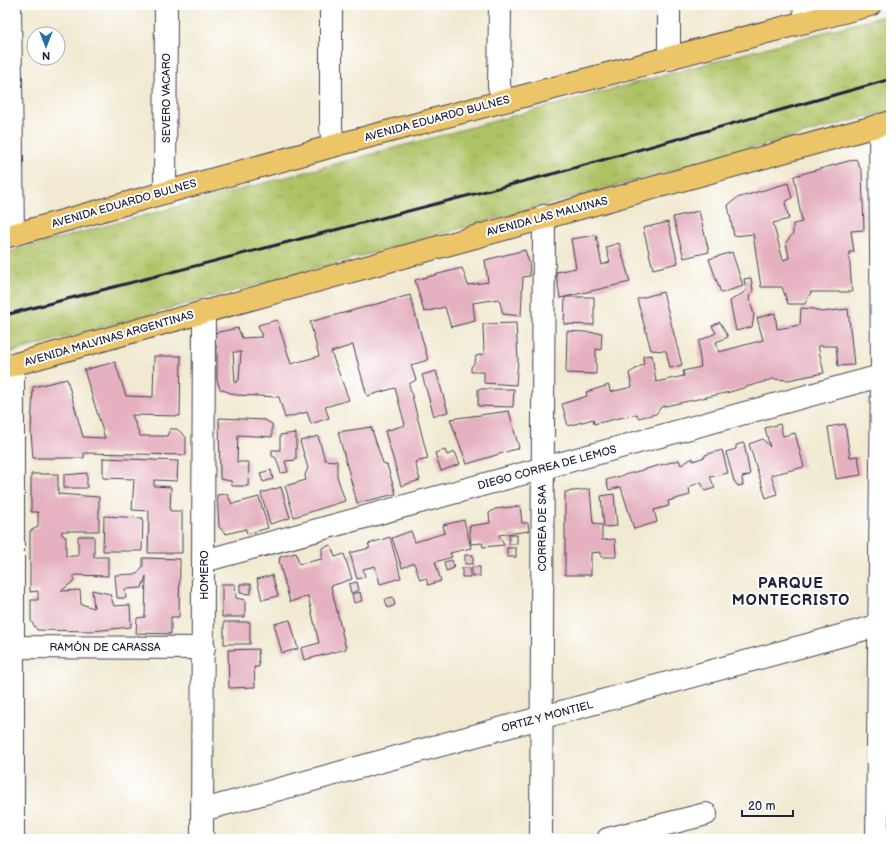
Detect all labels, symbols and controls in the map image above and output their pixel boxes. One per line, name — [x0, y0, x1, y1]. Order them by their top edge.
north arrow — [26, 26, 66, 66]
text: N — [42, 49, 50, 62]
street label: SEVERO VACARO — [160, 53, 173, 143]
street label: AVENIDA EDUARDO BULNES — [363, 93, 511, 144]
street label: AVENIDA EDUARDO BULNES — [50, 176, 198, 230]
street label: AVENIDA LAS MALVINAS — [485, 194, 610, 239]
street label: AVENIDA MALVINAS ARGENTINAS — [23, 308, 196, 369]
street label: DIEGO CORREA DE LEMOS — [476, 443, 618, 492]
street label: CORREA DE SAA — [536, 484, 549, 571]
street label: HOMERO — [198, 550, 211, 600]
district label: PARQUE MONTECRISTO — [732, 574, 850, 610]
street label: RAMÓN DE CARASSA — [49, 640, 161, 654]
street label: ORTIZ Y MONTIEL — [500, 698, 595, 735]
scale bar — [742, 792, 793, 818]
text: 20 m — [748, 799, 775, 814]

